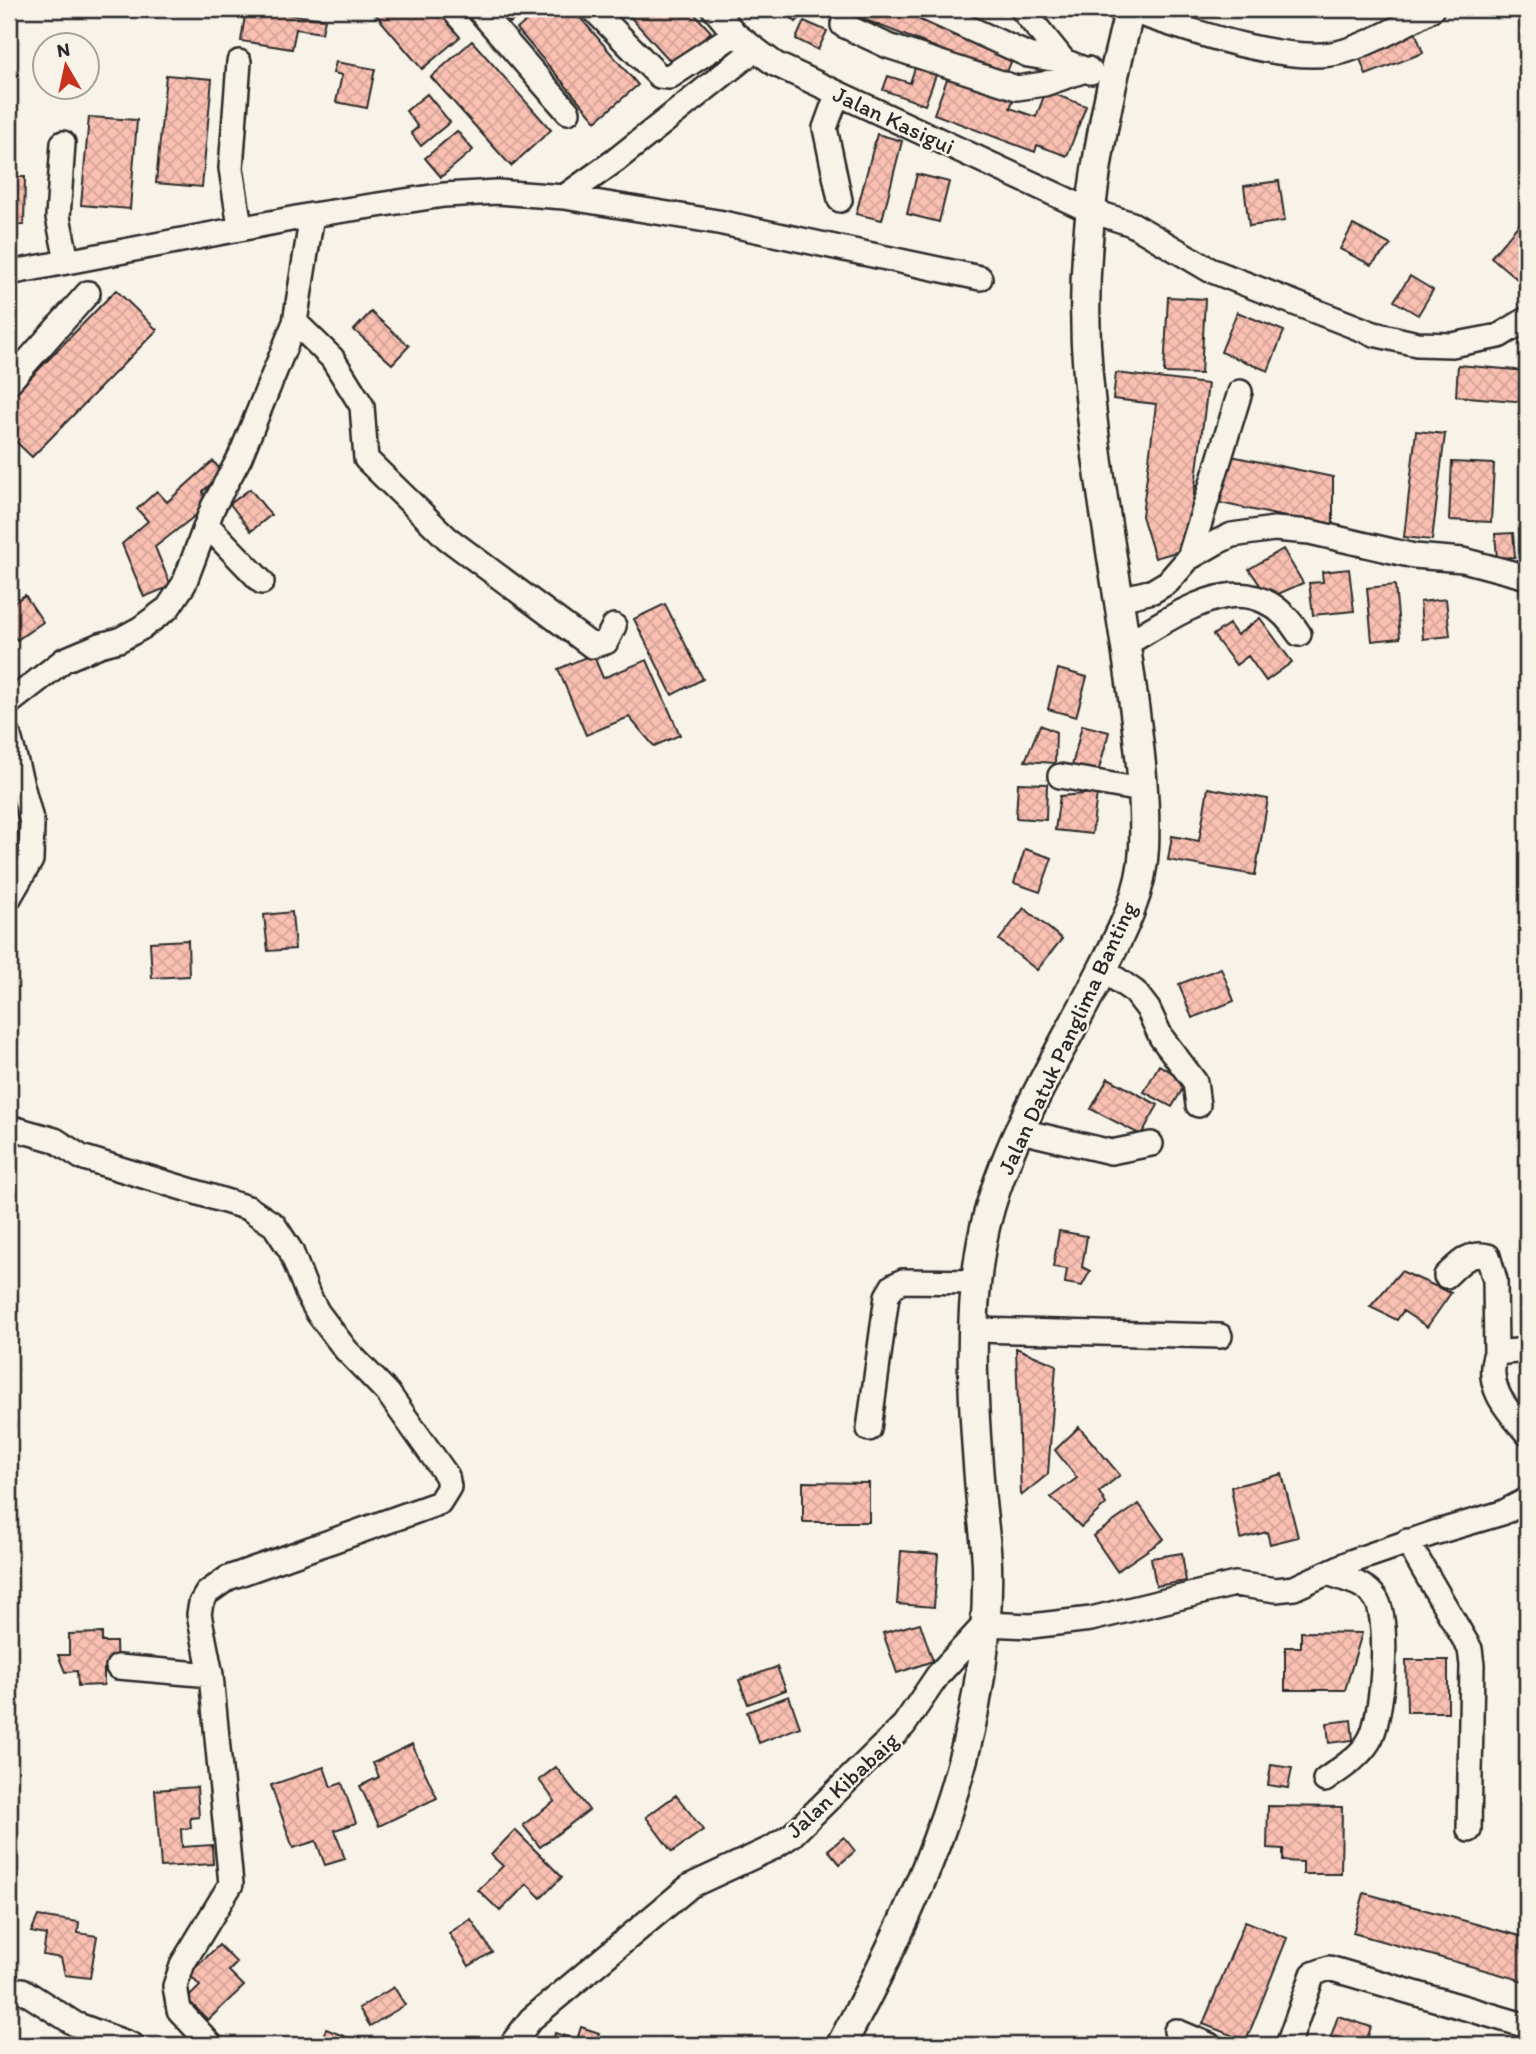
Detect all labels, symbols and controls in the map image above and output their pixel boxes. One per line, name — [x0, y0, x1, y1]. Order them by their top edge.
north arrow — [32, 32, 102, 102]
text: N — [55, 37, 72, 62]
street label: Jalan Kasigui — [829, 80, 959, 160]
street label: Jalan Datuk Panglima Banting — [991, 897, 1143, 1179]
street label: Jalan Kibabaig — [780, 1726, 904, 1844]

